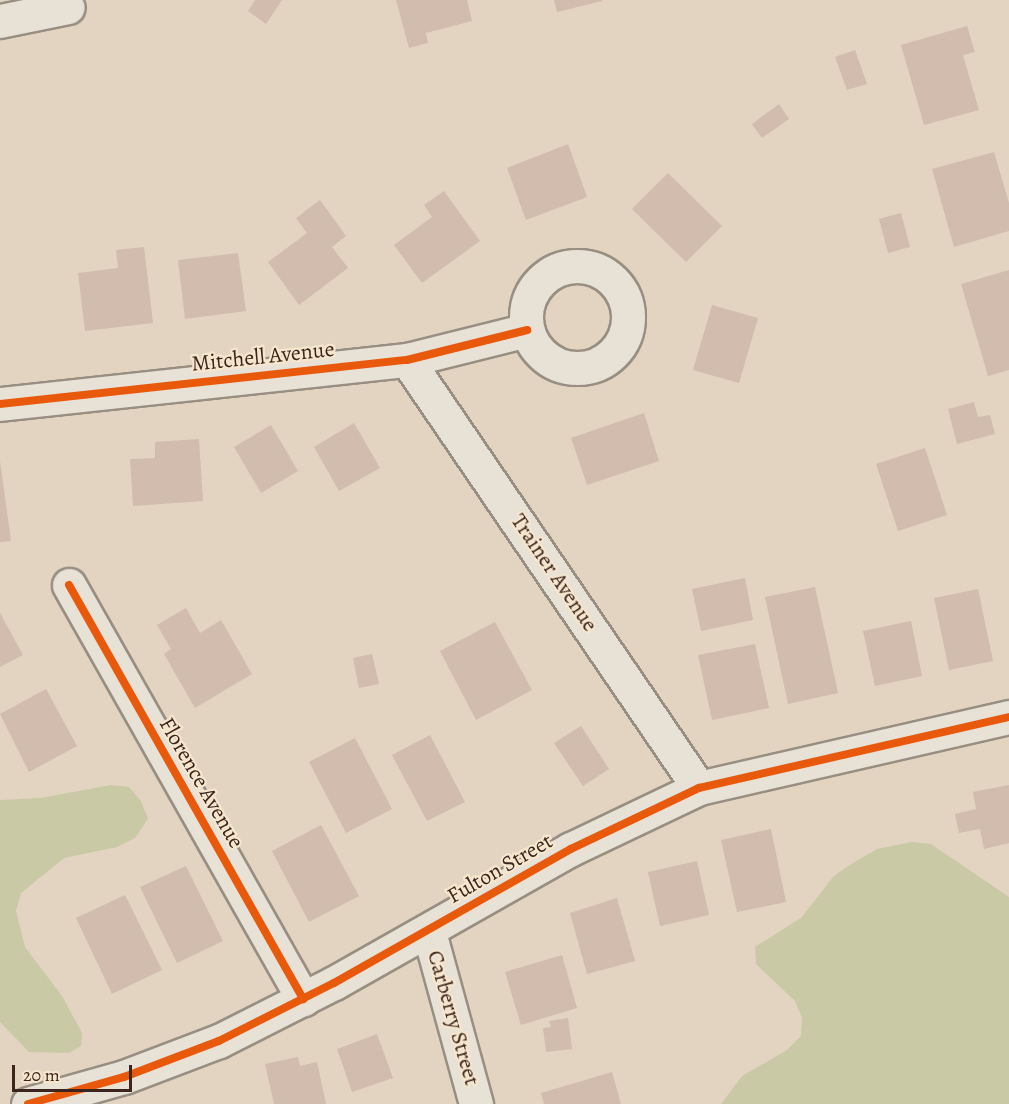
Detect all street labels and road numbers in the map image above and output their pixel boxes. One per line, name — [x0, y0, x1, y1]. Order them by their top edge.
street label: Mitchell Avenue — [190, 336, 336, 378]
street label: Trainer Avenue — [505, 509, 603, 637]
street label: Florence Avenue — [153, 713, 249, 853]
street label: Fulton Street — [443, 828, 557, 910]
street label: Carberry Street — [421, 948, 485, 1088]

